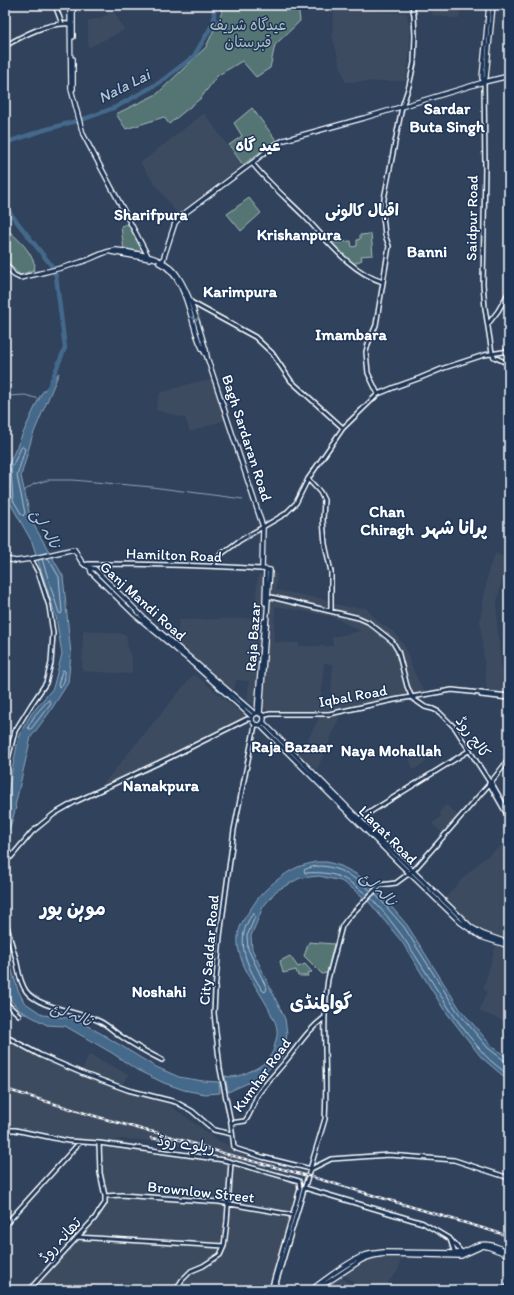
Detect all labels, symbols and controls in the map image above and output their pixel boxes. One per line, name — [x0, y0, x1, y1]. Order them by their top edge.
park label: عیدگاہ شریف قبرستان — [210, 16, 286, 51]
water label: Nala Lai — [95, 64, 155, 107]
district label: Sardar Buta Singh — [409, 99, 485, 137]
district label: عید گاہ — [235, 136, 281, 155]
street label: Saidpur Road — [462, 174, 482, 261]
district label: اقبال کالونی — [325, 201, 399, 222]
district label: Sharifpura — [114, 205, 189, 225]
district label: Krishanpura — [257, 225, 342, 245]
district label: Banni — [407, 242, 447, 261]
district label: Karimpura — [203, 282, 278, 302]
one-way arrow — [191, 315, 200, 322]
district label: Imambara — [315, 325, 387, 344]
street label: Bagh Sardaran Road — [218, 372, 276, 504]
district label: Chan Chiragh — [360, 502, 414, 540]
water label: نالہ لئ — [26, 505, 66, 554]
district label: پرانا شہر — [421, 516, 488, 540]
one-way arrow — [243, 534, 250, 541]
street label: Hamilton Road — [126, 544, 222, 566]
street label: Ganj Mandi Road — [96, 558, 190, 644]
street label: Raja Bazar — [242, 602, 264, 672]
street label: Iqbal Road — [317, 681, 389, 711]
street label: کالج روڈ — [451, 713, 494, 762]
district label: Raja Bazaar — [251, 737, 333, 757]
district label: Naya Mohallah — [341, 741, 442, 761]
district label: Nanakpura — [123, 776, 200, 796]
street label: Liaqat Road — [355, 802, 421, 868]
water label: نالہ لئ — [356, 867, 402, 913]
street label: City Saddar Road — [195, 894, 223, 1006]
district label: موہن پور — [38, 897, 106, 922]
district label: Noshahi — [132, 982, 186, 1001]
district label: گوالمنڈی — [290, 991, 353, 1015]
water label: نالہ لئ — [48, 997, 97, 1032]
street label: Kumhar Road — [229, 1034, 295, 1116]
street label: ریلوے روڈ — [156, 1131, 216, 1158]
street label: Brownlow Street — [147, 1177, 256, 1207]
street label: تھانہ روڈ — [35, 1213, 85, 1266]

